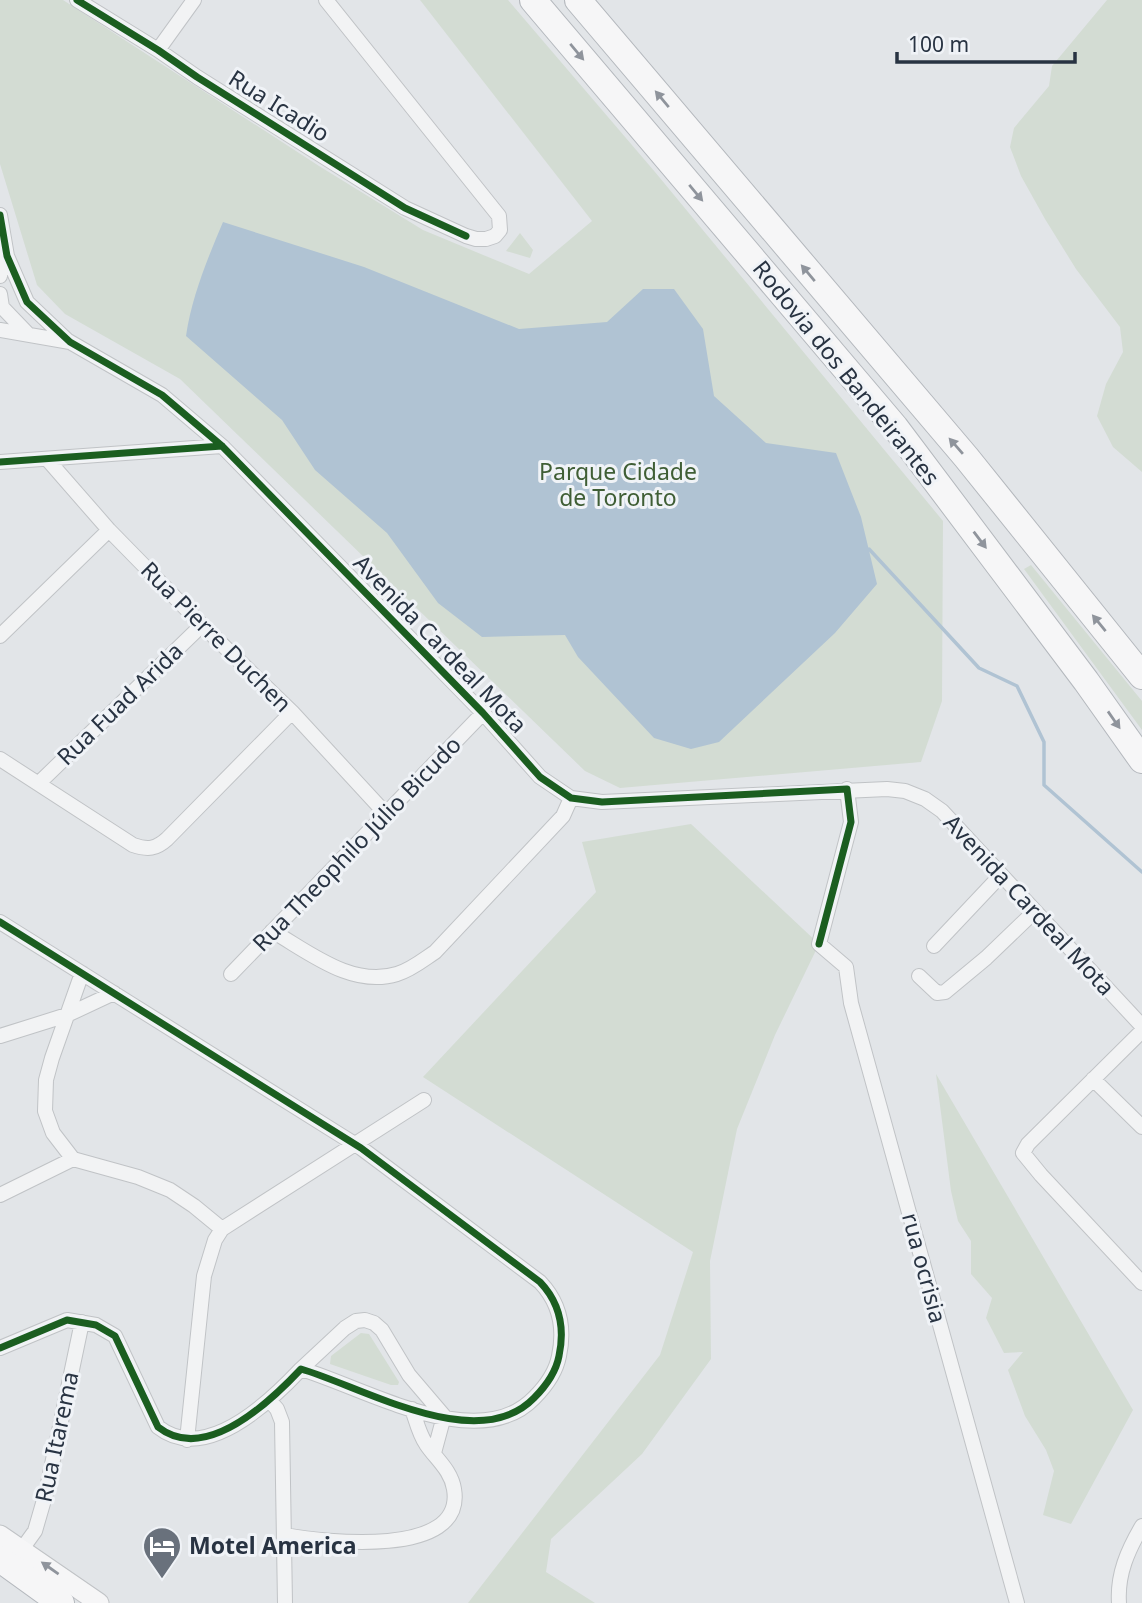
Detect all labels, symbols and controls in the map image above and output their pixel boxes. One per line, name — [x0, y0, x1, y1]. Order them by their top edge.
scale bar — [897, 21, 1076, 65]
text: 100 m — [908, 30, 969, 58]
one-way arrow — [569, 43, 585, 61]
street label: Rua Icadio — [223, 62, 336, 149]
one-way arrow — [655, 90, 670, 107]
one-way arrow — [689, 184, 704, 202]
street label: Rodovia dos Bandeirantes — [746, 253, 948, 492]
one-way arrow — [801, 264, 816, 281]
one-way arrow — [949, 437, 964, 454]
park label: Parque Cidade de Toronto — [539, 455, 697, 513]
one-way arrow — [973, 531, 987, 549]
street label: Avenida Cardeal Mota — [347, 547, 535, 740]
street label: Rua Pierre Duchen — [134, 554, 299, 719]
one-way arrow — [1092, 614, 1107, 631]
street label: Rua Fuad Arida — [49, 635, 189, 772]
one-way arrow — [1107, 711, 1121, 729]
street label: Rua Theophilo Júlio Bicudo — [245, 729, 468, 958]
street label: Avenida Cardeal Mota — [937, 807, 1122, 1002]
street label: rua ocrisia — [895, 1209, 955, 1326]
street label: Rua Itarema — [27, 1369, 85, 1505]
hotel icon: Motel America — [141, 1525, 183, 1580]
place label: Motel America — [189, 1529, 357, 1561]
one-way arrow — [41, 1561, 59, 1575]

